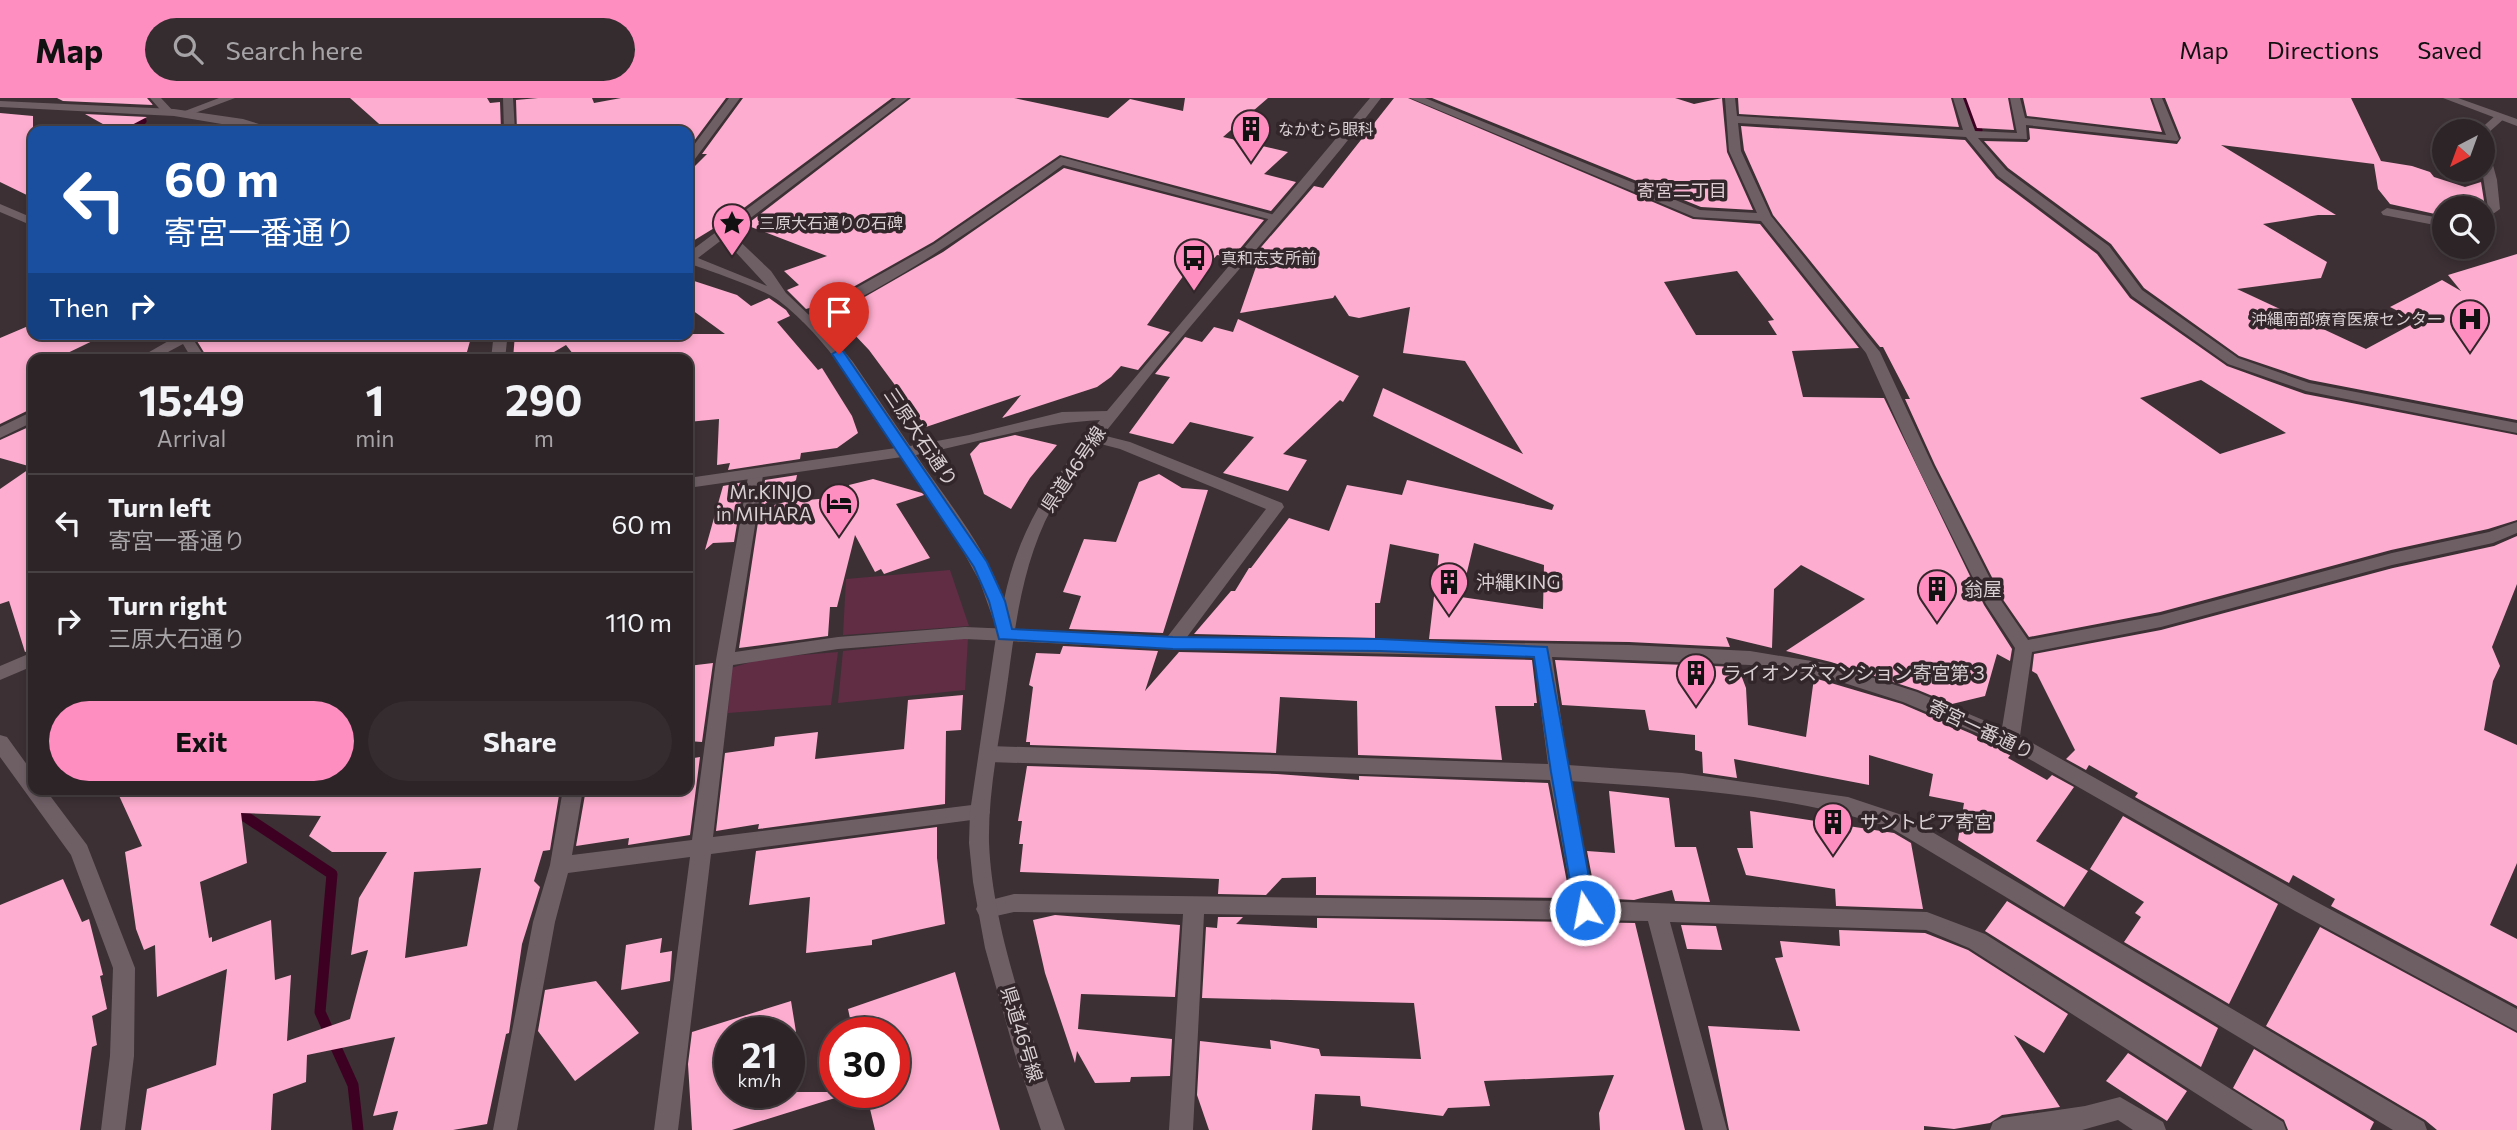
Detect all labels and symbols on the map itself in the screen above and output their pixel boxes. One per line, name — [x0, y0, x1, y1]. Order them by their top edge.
building icon: なかむら眼科 — [1230, 108, 1272, 163]
place label: なかむら眼科 — [1278, 119, 1374, 138]
north arrow — [2432, 119, 2496, 182]
district label: 寄宮二丁目 — [1637, 179, 1727, 201]
place icon: 三原大石通りの石碑 — [711, 202, 753, 257]
place label: 三原大石通りの石碑 — [759, 213, 903, 232]
bus stop icon: 真和志支所前 — [1173, 237, 1215, 292]
place label: 真和志支所前 — [1221, 248, 1317, 267]
pin — [809, 282, 869, 354]
hospital icon: 沖縄南部療育医療センター — [2449, 298, 2491, 353]
place label: 沖縄南部療育医療センター — [2251, 309, 2443, 328]
street label: 三原大石通り — [880, 383, 963, 490]
street label: 県道46号線 — [1035, 421, 1110, 516]
place label: Mr.KINJO in MIHARA — [716, 480, 812, 525]
hotel icon: Mr.KINJO in MIHARA — [818, 482, 860, 537]
building icon: 沖縄KING — [1428, 561, 1470, 616]
building icon: 翁屋 — [1916, 568, 1958, 623]
place label: 沖縄KING — [1476, 570, 1560, 593]
place label: 翁屋 — [1964, 577, 2002, 600]
building icon: ライオンズマンション寄宮第３ — [1675, 652, 1717, 707]
place label: ライオンズマンション寄宮第３ — [1723, 661, 1989, 684]
street label: 寄宮一番通り — [1925, 694, 2038, 763]
building icon: サントピア寄宮 — [1812, 801, 1854, 856]
place label: サントピア寄宮 — [1860, 810, 1993, 833]
position arrow — [1548, 873, 1622, 947]
street label: 県道46号線 — [997, 983, 1048, 1085]
speed limit sign: 30 — [819, 1017, 910, 1108]

